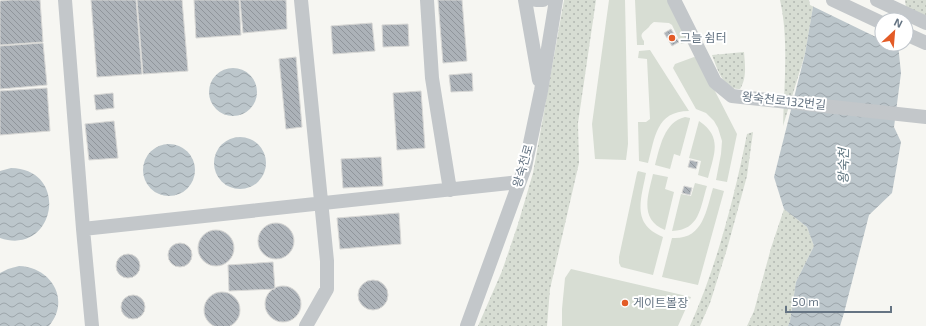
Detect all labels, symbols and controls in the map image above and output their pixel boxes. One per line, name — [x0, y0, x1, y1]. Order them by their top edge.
north arrow — [874, 12, 914, 52]
text: N — [892, 15, 905, 30]
place label: 그늘 쉼터 — [680, 30, 727, 44]
marker: 그늘 쉼터 — [667, 33, 677, 43]
street label: 왕숙천로132번길 — [741, 89, 827, 111]
street label: 왕숙천로 — [509, 143, 535, 189]
water label: 왕숙천 — [835, 147, 851, 184]
scale bar — [786, 288, 891, 314]
text: 50 m — [792, 294, 819, 308]
place label: 게이트볼장 — [633, 295, 688, 309]
marker: 게이트볼장 — [620, 298, 630, 308]

